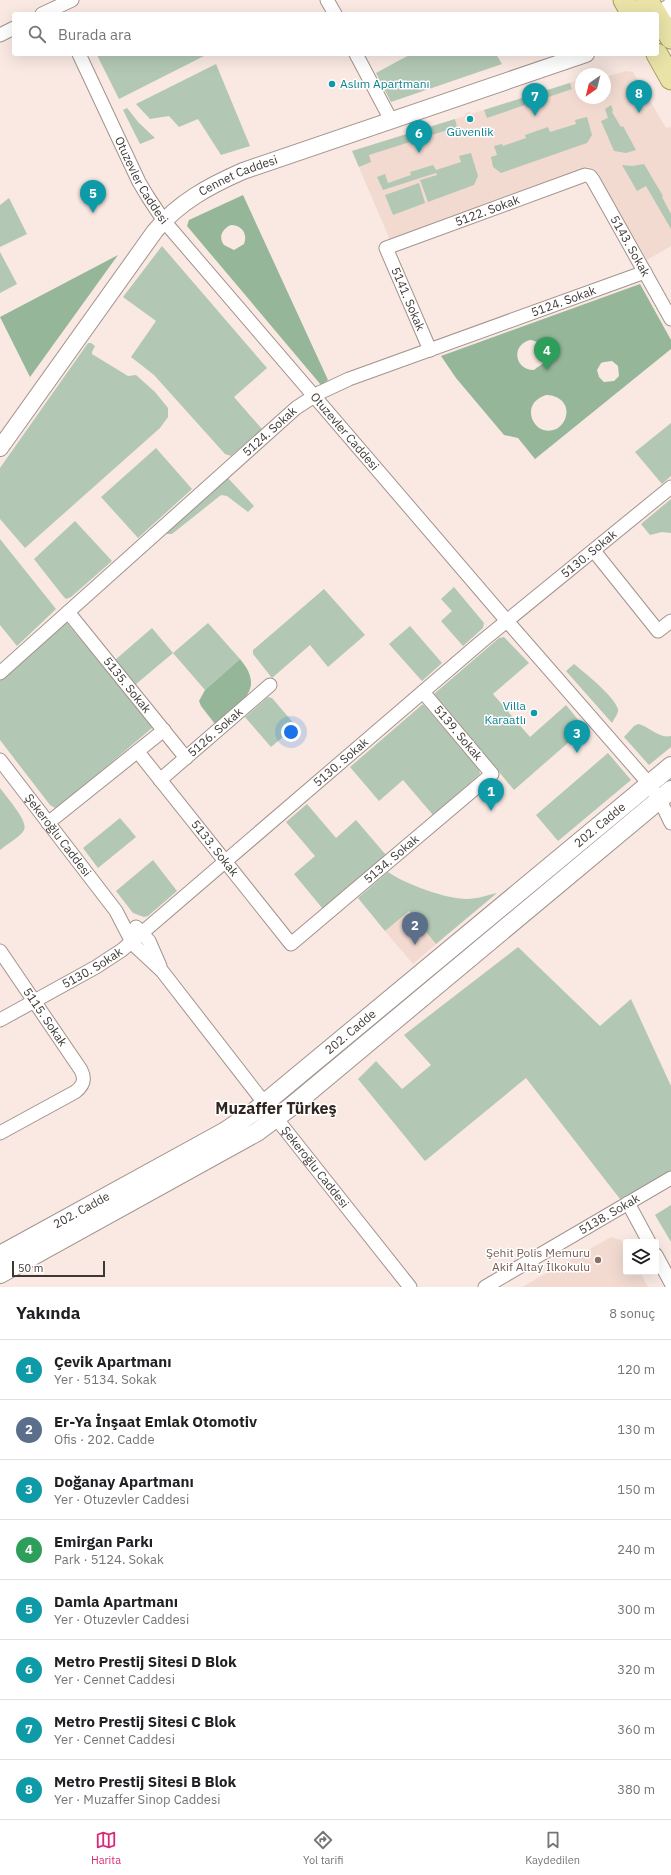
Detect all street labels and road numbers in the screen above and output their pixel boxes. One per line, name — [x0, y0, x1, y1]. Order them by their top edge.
street label: Otuzevler Caddesi — [112, 134, 172, 227]
street label: Cennet Caddesi — [196, 152, 279, 199]
street label: 5122. Sokak — [453, 191, 522, 229]
street label: 5143. Sokak — [607, 213, 654, 280]
street label: 5141. Sokak — [388, 265, 429, 333]
street label: 5124. Sokak — [529, 282, 598, 320]
street label: Otuzevler Caddesi — [307, 389, 382, 473]
street label: 5124. Sokak — [239, 403, 300, 459]
street label: 5130. Sokak — [558, 526, 620, 581]
street label: 5135. Sokak — [100, 654, 155, 716]
street label: 5139. Sokak — [431, 702, 486, 764]
street label: 5126. Sokak — [184, 704, 246, 760]
street label: 5130. Sokak — [310, 734, 372, 790]
street label: Şekeroğlu Caddesi — [22, 791, 95, 879]
street label: 202. Cadde — [571, 799, 629, 850]
street label: 5133. Sokak — [188, 817, 242, 880]
street label: 5134. Sokak — [360, 831, 422, 886]
street label: 5130. Sokak — [59, 943, 126, 991]
street label: 5115. Sokak — [20, 985, 71, 1050]
street label: 202. Cadde — [321, 1006, 379, 1057]
street label: Şekeroğlu Caddesi — [278, 1123, 352, 1211]
street label: 202. Cadde — [50, 1188, 112, 1231]
street label: 5138. Sokak — [576, 1190, 643, 1237]

